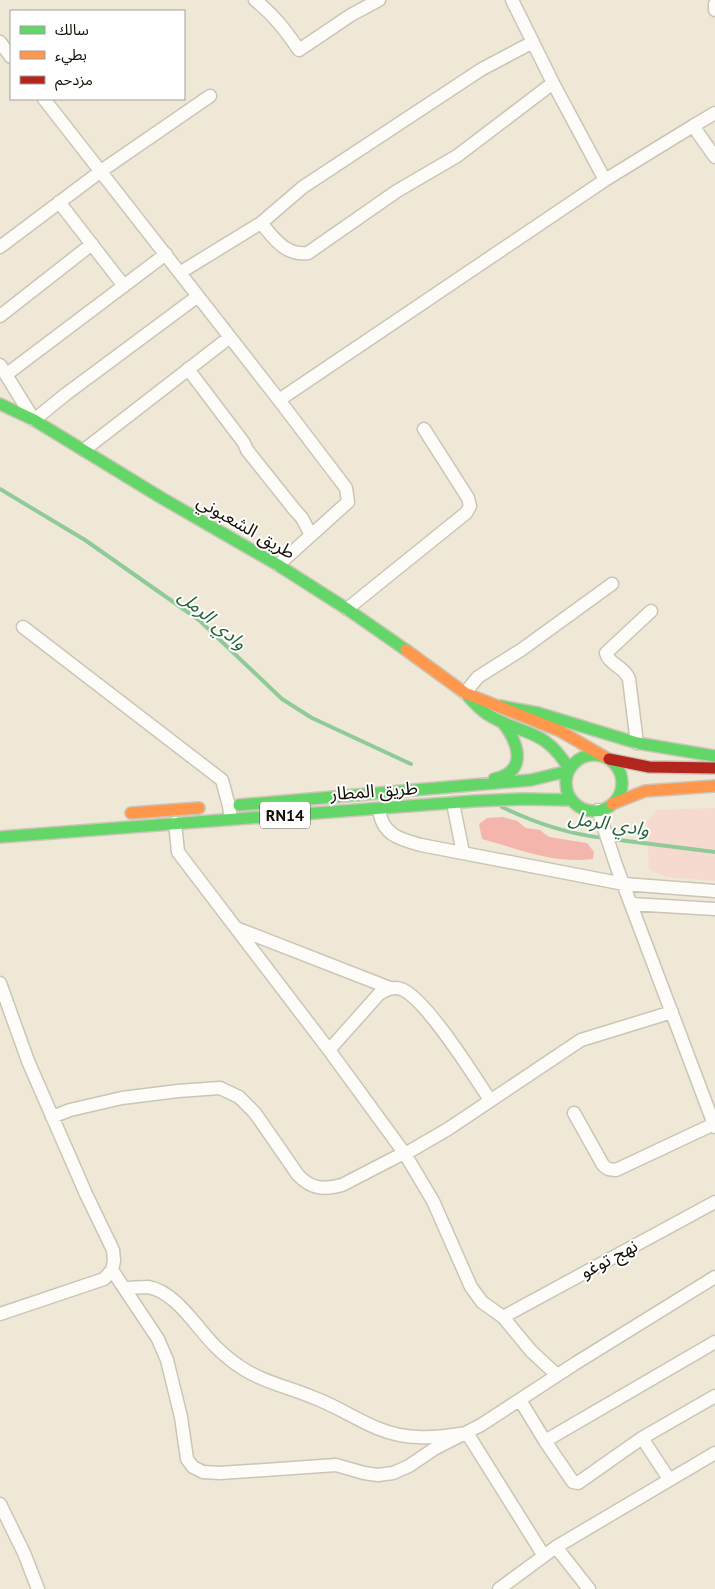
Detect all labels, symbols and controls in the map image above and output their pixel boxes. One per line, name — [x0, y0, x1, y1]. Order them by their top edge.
legend — [10, 10, 185, 100]
text: سالك — [55, 20, 89, 39]
text: بطيء — [55, 45, 87, 66]
text: مزدحم — [55, 70, 93, 91]
street label: طريق الشعبوني — [192, 489, 300, 566]
water label: وادي الرمل — [172, 584, 252, 657]
street label: طريق المطار — [329, 776, 418, 805]
road number: RN14 — [260, 802, 310, 828]
water label: وادي الرمل — [566, 805, 652, 845]
street label: نهج توغو — [576, 1234, 642, 1285]

